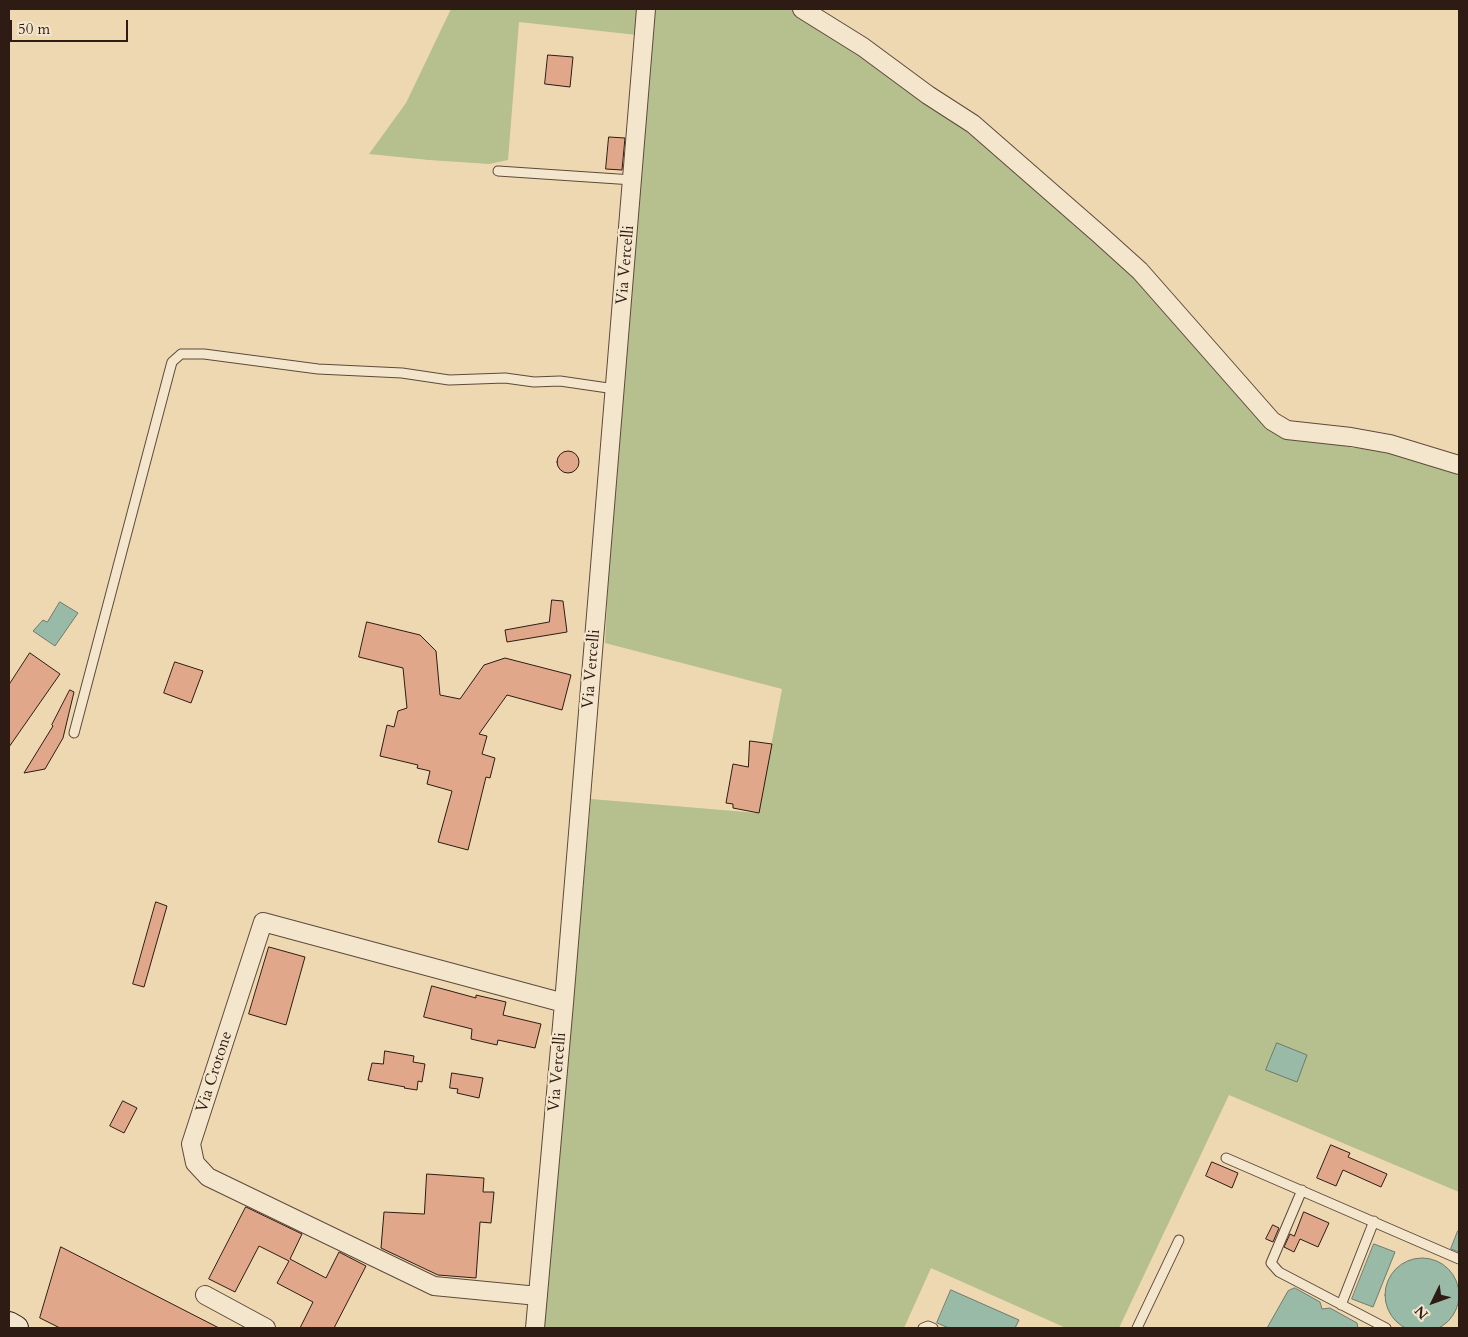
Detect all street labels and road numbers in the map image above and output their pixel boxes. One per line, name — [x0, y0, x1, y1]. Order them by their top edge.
street label: Via Vercelli — [613, 225, 639, 305]
street label: Via Vercelli — [579, 629, 605, 709]
street label: Via Crotone — [193, 1029, 237, 1115]
street label: Via Vercelli — [545, 1032, 571, 1112]

